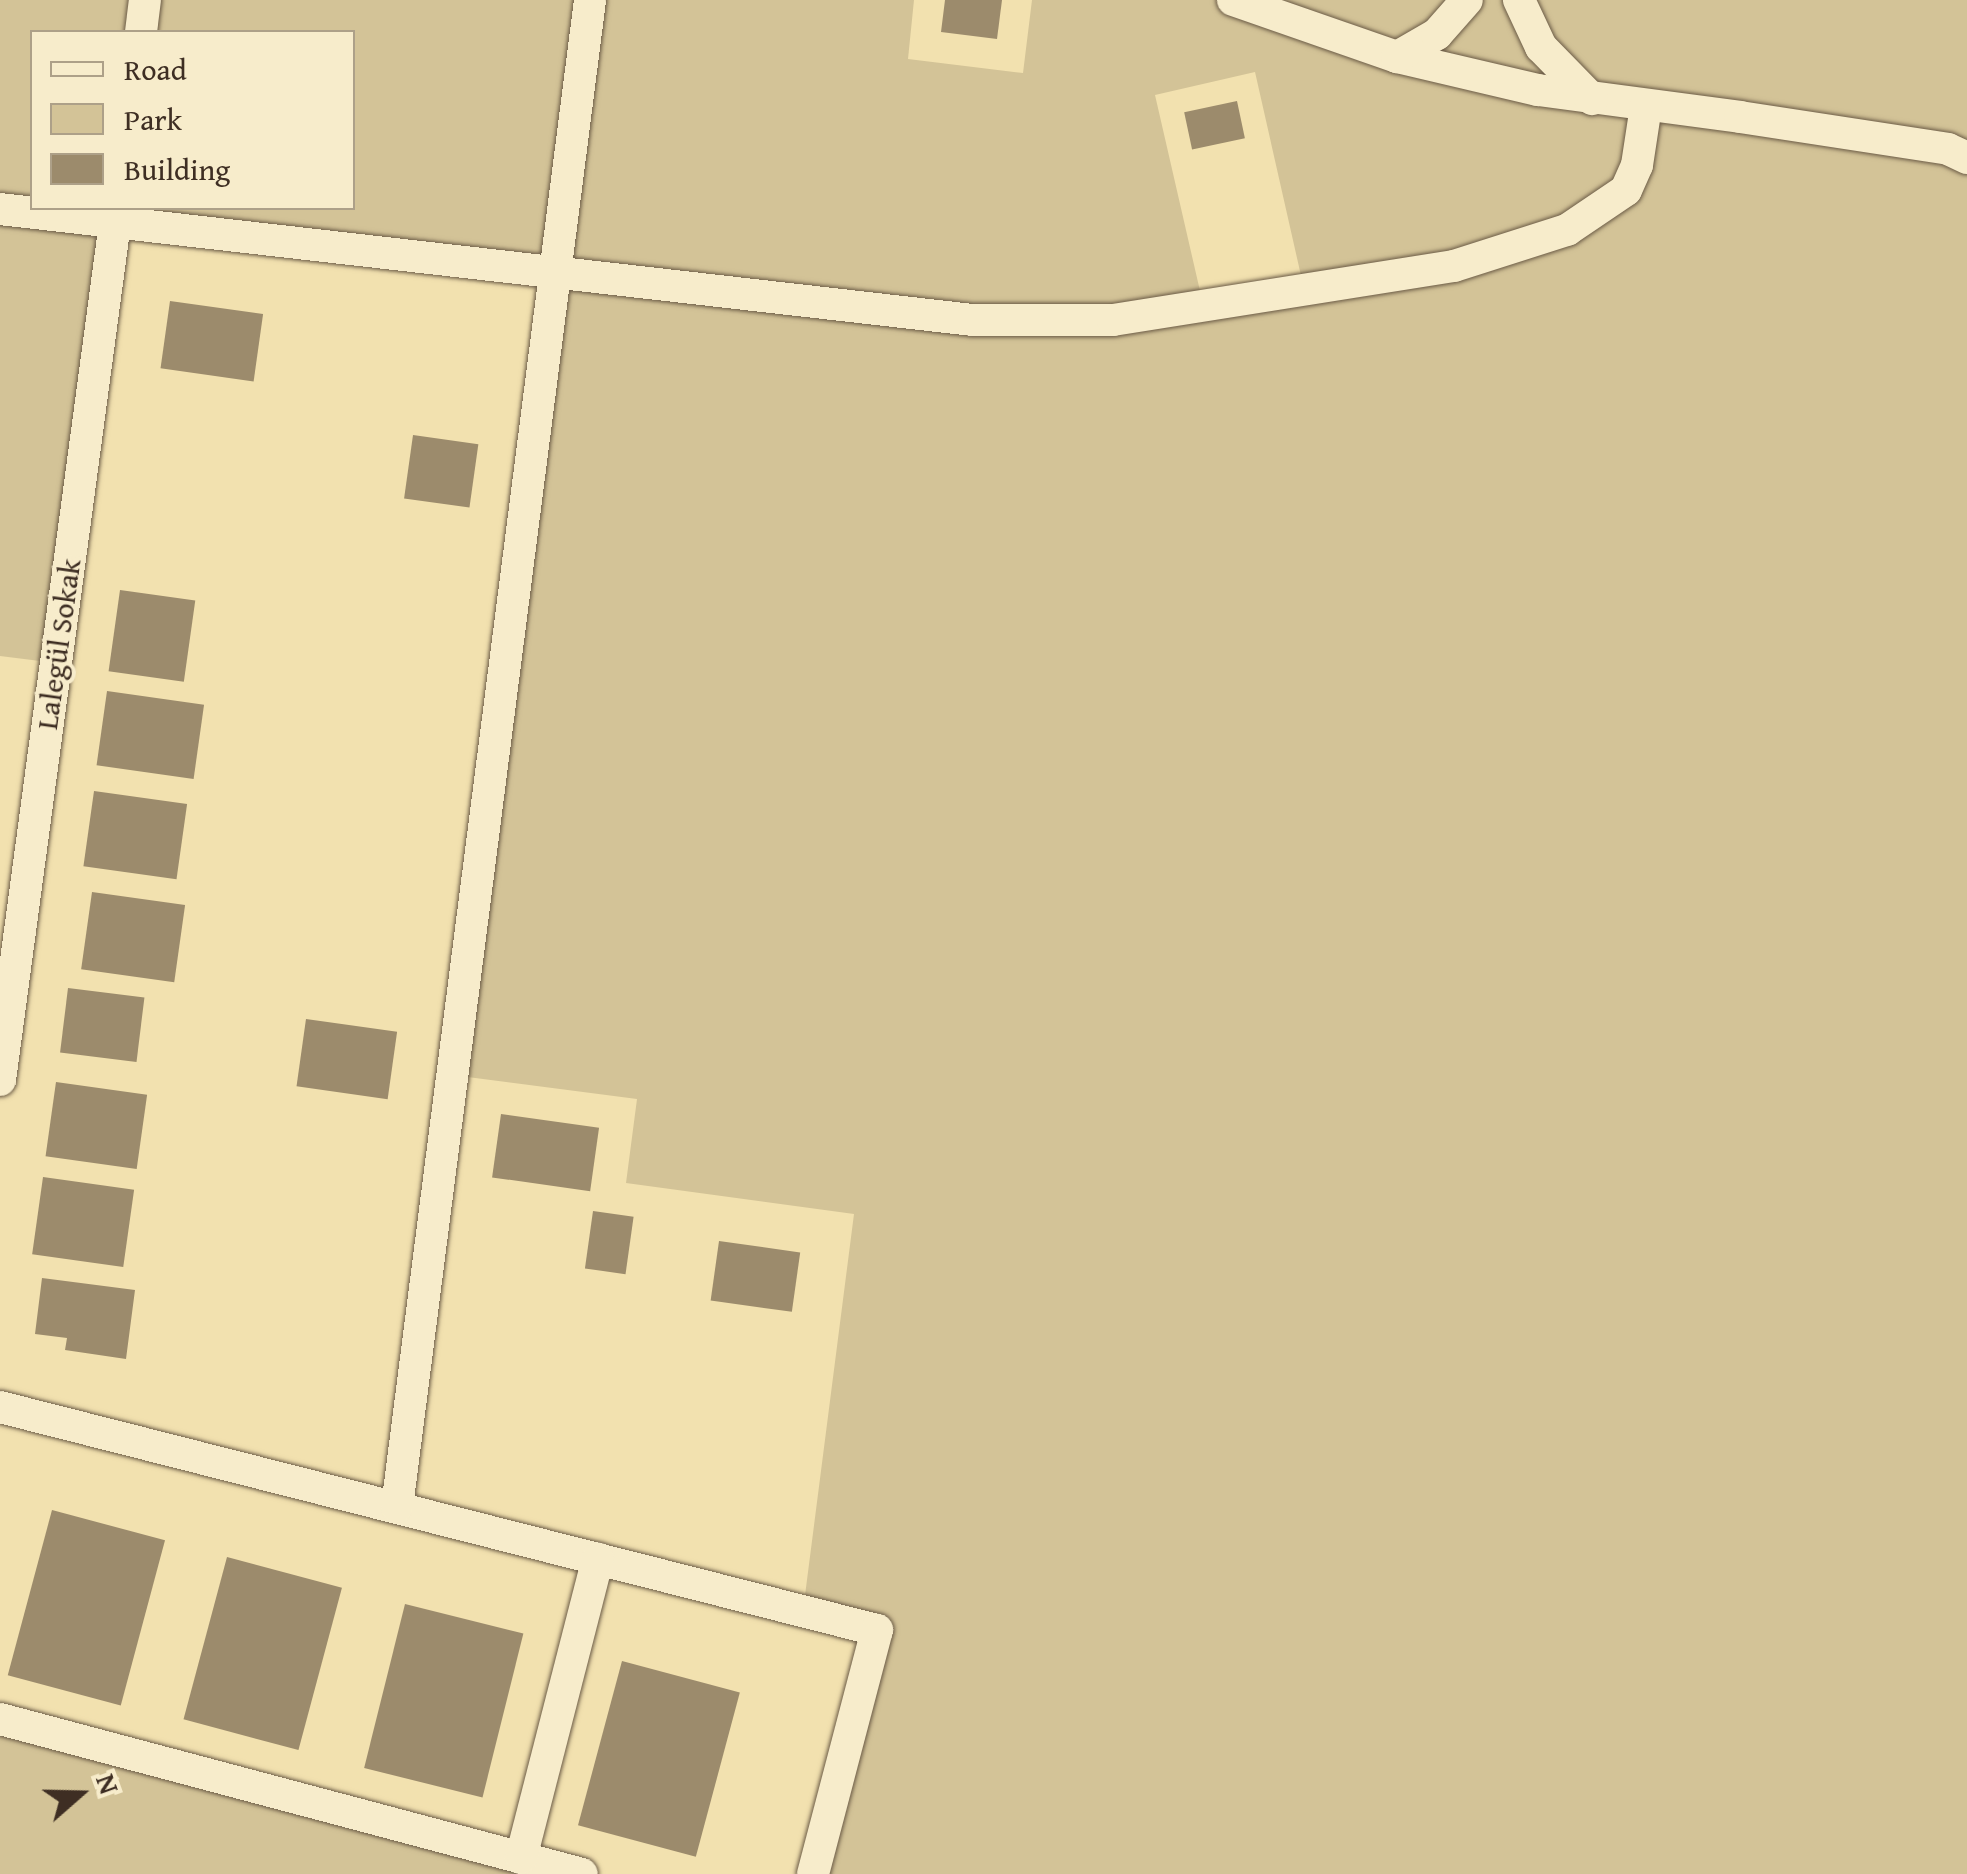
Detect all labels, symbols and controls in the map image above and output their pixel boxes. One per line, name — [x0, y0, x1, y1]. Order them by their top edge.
legend — [30, 30, 355, 210]
text: Road — [124, 47, 187, 91]
text: Park — [124, 97, 182, 141]
text: Building — [124, 147, 230, 191]
street label: Lalegül Sokak — [28, 556, 88, 732]
north arrow — [30, 1744, 130, 1844]
text: N — [86, 1768, 131, 1799]

